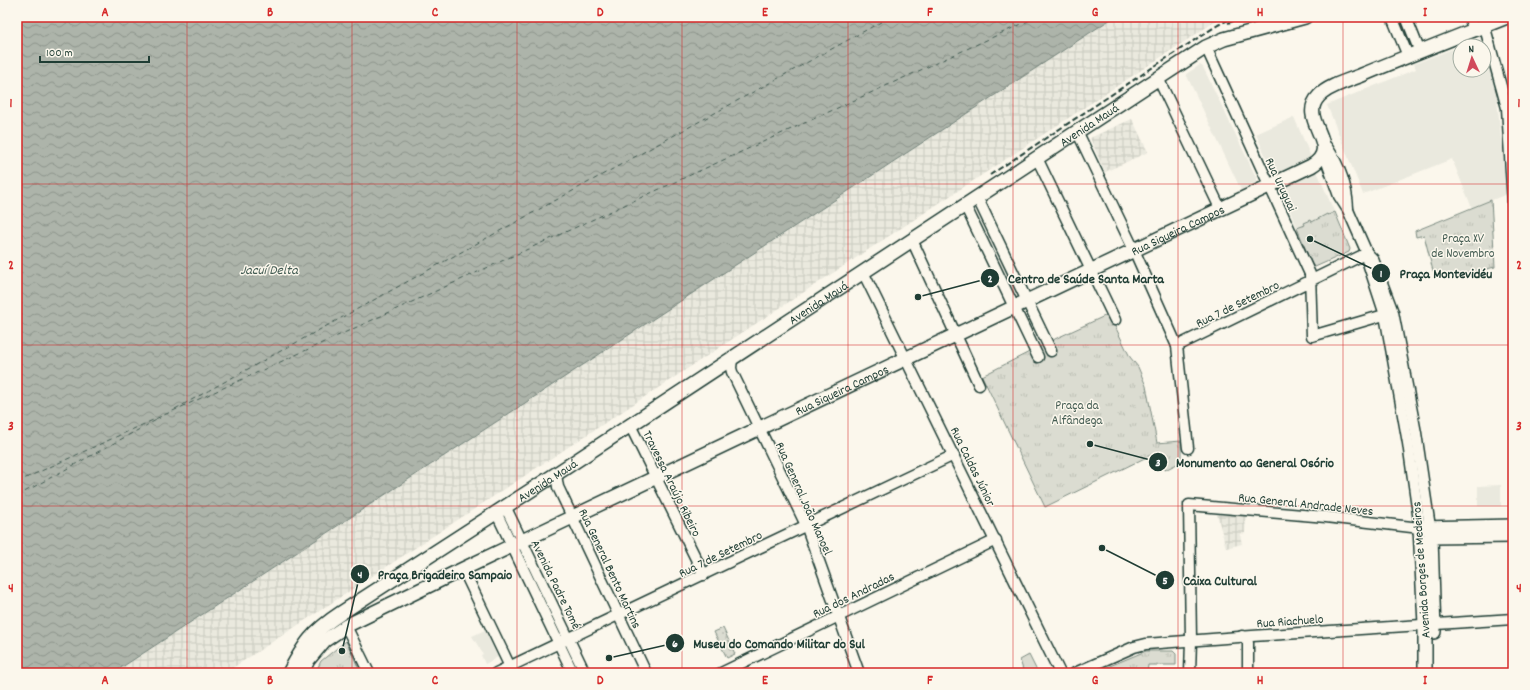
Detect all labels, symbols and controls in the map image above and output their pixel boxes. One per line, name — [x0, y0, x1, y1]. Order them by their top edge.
text: A — [101, 4, 109, 23]
text: B — [267, 4, 273, 23]
text: C — [432, 4, 439, 23]
text: D — [597, 4, 604, 23]
text: E — [762, 4, 769, 23]
text: F — [927, 4, 933, 23]
text: G — [1092, 4, 1099, 23]
text: H — [1257, 4, 1264, 23]
text: I — [1423, 4, 1428, 23]
scale bar — [40, 38, 149, 64]
north arrow — [1452, 38, 1492, 78]
text: N — [1468, 42, 1475, 58]
text: 100 m — [46, 45, 73, 62]
text: 1 — [10, 95, 13, 114]
text: 1 — [1518, 95, 1521, 114]
street label: Avenida Mauá — [1057, 99, 1124, 153]
street label: Rua Uruguai — [1259, 155, 1301, 216]
street label: Rua Siqueira Campos — [1129, 201, 1228, 262]
park label: Praça XV de Novembro — [1431, 230, 1495, 264]
text: 2 — [8, 257, 14, 276]
text: 2 — [1516, 257, 1522, 276]
callout: Praça Montevidéu — [1371, 260, 1500, 286]
water label: Jacuí Delta — [240, 261, 299, 281]
callout: Centro de Saúde Santa Marta — [980, 265, 1172, 291]
text: Praça Montevidéu — [1400, 265, 1492, 285]
text: 1 — [1380, 266, 1383, 283]
text: Centro de Saúde Santa Marta — [1008, 270, 1165, 290]
text: 2 — [987, 271, 993, 288]
street label: Avenida Mauá — [786, 277, 853, 331]
street label: Rua 7 de Setembro — [1193, 277, 1283, 334]
street label: Rua Siqueira Campos — [793, 361, 892, 422]
park label: Praça da Alfândega — [1052, 397, 1103, 431]
text: 3 — [8, 418, 14, 437]
text: 3 — [1516, 418, 1522, 437]
street label: Rua Caldas Júnior — [944, 424, 999, 510]
street label: Travessa Araújo Ribeiro — [637, 428, 705, 541]
street label: Rua General João Manoel — [769, 439, 836, 559]
callout: Monumento ao General Osório — [1148, 449, 1342, 475]
text: Monumento ao General Osório — [1176, 454, 1334, 474]
street label: Avenida Mauá — [515, 455, 582, 508]
text: 3 — [1155, 455, 1161, 472]
street label: Rua General Andrade Neves — [1237, 489, 1374, 522]
street label: Avenida Borges de Medeiros — [1408, 501, 1437, 639]
street label: Rua General Bento Martins — [573, 506, 645, 632]
street label: Rua 7 de Setembro — [676, 527, 766, 584]
street label: Avenida Padre Tomé — [525, 537, 585, 634]
callout: Praça Brigadeiro Sampaio — [350, 561, 521, 587]
text: Praça Brigadeiro Sampaio — [378, 566, 512, 586]
text: 4 — [358, 567, 363, 584]
callout: Caixa Cultural — [1155, 567, 1265, 593]
street label: Rua dos Andradas — [810, 568, 898, 624]
text: Caixa Cultural — [1183, 572, 1257, 592]
text: 5 — [1162, 573, 1168, 590]
text: 4 — [8, 580, 14, 599]
text: 4 — [1516, 580, 1522, 599]
street label: Rua Riachuelo — [1256, 611, 1325, 634]
callout: Museu do Comando Militar do Sul — [665, 630, 873, 656]
text: Museu do Comando Militar do Sul — [693, 635, 865, 655]
text: 6 — [672, 636, 678, 653]
text: A — [101, 672, 109, 690]
text: B — [267, 672, 273, 690]
text: C — [432, 672, 439, 690]
text: D — [597, 672, 604, 690]
text: E — [762, 672, 769, 690]
text: F — [927, 672, 933, 690]
text: G — [1092, 672, 1099, 690]
text: H — [1257, 672, 1264, 690]
text: I — [1423, 672, 1428, 690]

